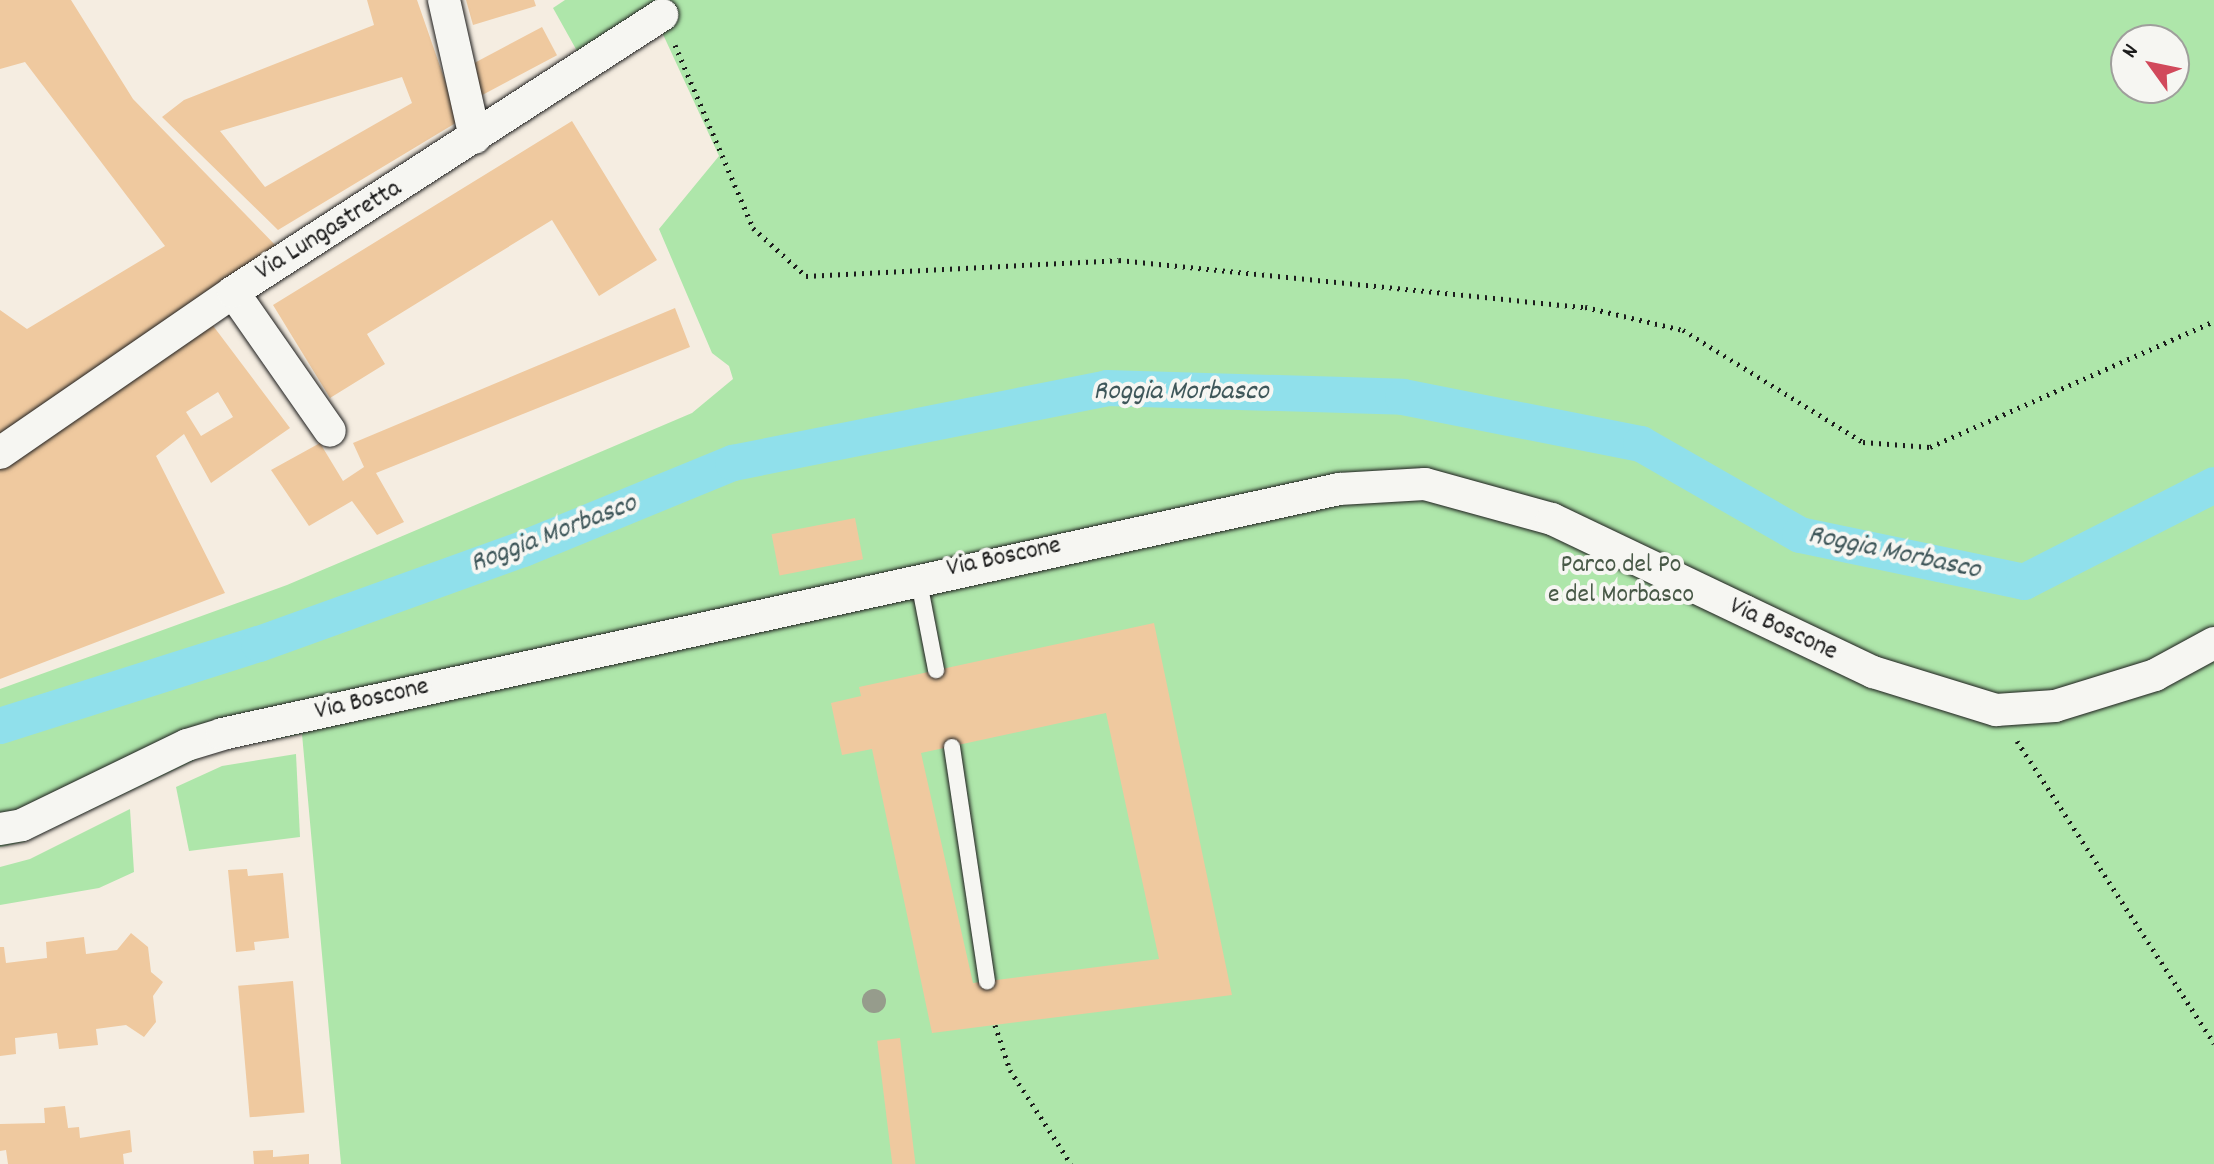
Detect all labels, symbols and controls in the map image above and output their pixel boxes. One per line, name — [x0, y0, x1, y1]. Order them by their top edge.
north arrow — [2110, 24, 2190, 104]
text: N — [2115, 39, 2147, 65]
street label: Via Lungastretta — [250, 174, 408, 288]
water label: Roggia Morbasco — [1093, 376, 1269, 410]
water label: Roggia Morbasco — [466, 488, 642, 582]
water label: Roggia Morbasco — [1805, 519, 1983, 589]
street label: Via Boscone — [944, 531, 1064, 585]
park label: Parco del Po e del Morbasco — [1548, 550, 1694, 612]
street label: Via Boscone — [1724, 591, 1842, 669]
street label: Via Boscone — [312, 672, 432, 728]

